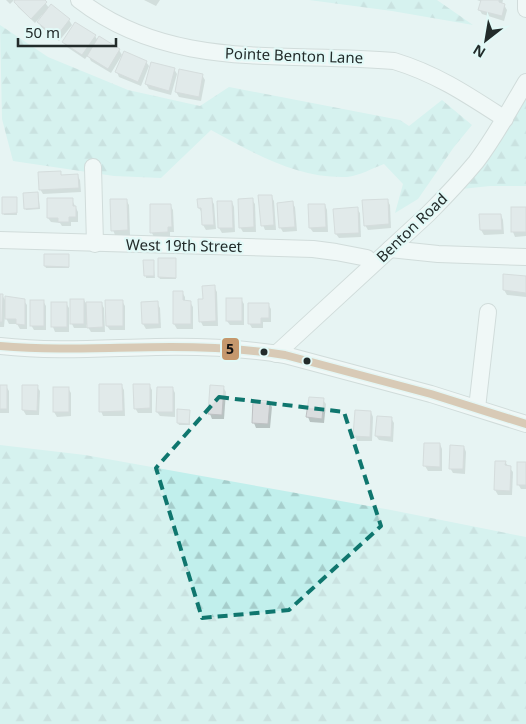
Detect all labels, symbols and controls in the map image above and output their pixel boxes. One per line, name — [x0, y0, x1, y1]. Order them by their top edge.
scale bar — [18, 15, 115, 47]
north arrow — [461, 15, 511, 65]
text: 50 m — [25, 22, 60, 42]
text: N — [469, 40, 489, 63]
street label: Pointe Benton Lane — [225, 43, 363, 67]
street label: Benton Road — [372, 188, 451, 266]
street label: West 19th Street — [126, 234, 243, 256]
line badge: 5 — [221, 337, 240, 361]
text: 5 — [226, 339, 234, 358]
unlabelled marker — [259, 347, 269, 357]
unlabelled marker — [302, 356, 312, 366]

